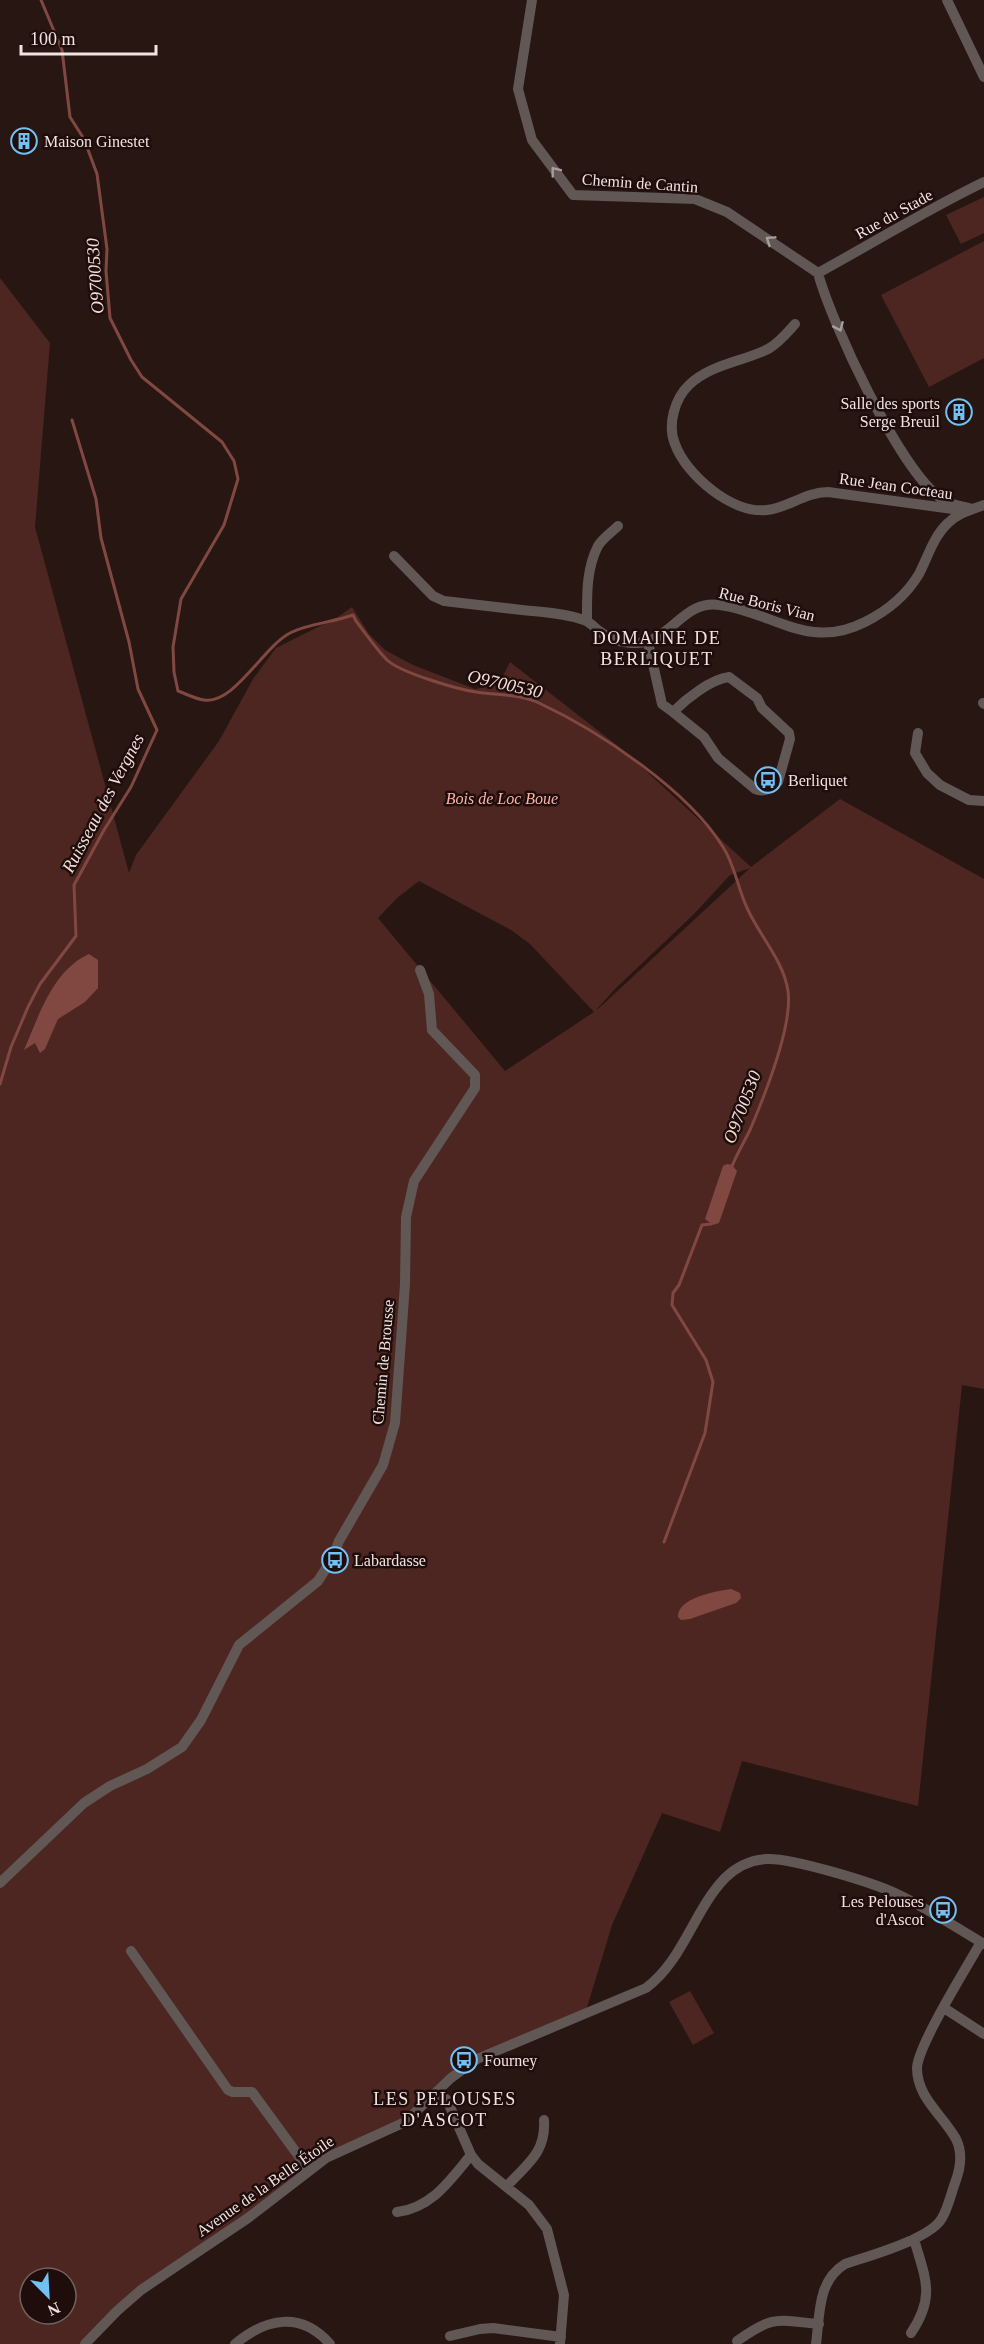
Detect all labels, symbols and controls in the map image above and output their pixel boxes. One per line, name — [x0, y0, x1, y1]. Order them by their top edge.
scale bar — [21, 18, 156, 56]
text: 100 m — [30, 29, 76, 49]
building icon: Maison Ginestet — [9, 126, 39, 156]
place label: Maison Ginestet — [44, 133, 150, 150]
one-way arrow — [552, 167, 563, 178]
street label: Chemin de Cantin — [581, 170, 699, 196]
street label: Rue du Stade — [853, 186, 935, 242]
one-way arrow — [765, 236, 776, 247]
water label: O9700530 — [82, 237, 108, 315]
one-way arrow — [831, 321, 843, 332]
place label: Salle des sports Serge Breuil — [840, 395, 941, 431]
building icon: Salle des sports Serge Breuil — [944, 397, 974, 427]
street label: Rue Jean Cocteau — [838, 470, 954, 502]
street label: Rue Boris Vian — [717, 584, 817, 624]
district label: DOMAINE DE BERLIQUET — [593, 628, 721, 669]
water label: O9700530 — [466, 666, 544, 702]
water label: Ruisseau des Vergnes — [57, 730, 148, 877]
bus stop icon: Berliquet — [753, 765, 783, 795]
place label: Berliquet — [788, 772, 848, 790]
park label: Bois de Loc Boue — [446, 790, 558, 807]
water label: O9700530 — [719, 1068, 765, 1146]
street label: Chemin de Brousse — [369, 1299, 397, 1425]
bus stop icon: Labardasse — [320, 1545, 350, 1575]
place label: Labardasse — [354, 1552, 426, 1569]
place label: Les Pelouses d'Ascot — [841, 1893, 925, 1928]
bus stop icon: Les Pelouses d'Ascot — [928, 1895, 958, 1925]
bus stop icon: Fourney — [449, 2045, 479, 2075]
place label: Fourney — [484, 2052, 537, 2070]
district label: LES PELOUSES D'ASCOT — [373, 2089, 517, 2130]
street label: Avenue de la Belle Étoile — [193, 2131, 337, 2240]
north arrow — [18, 2266, 78, 2326]
text: N — [45, 2299, 63, 2320]

